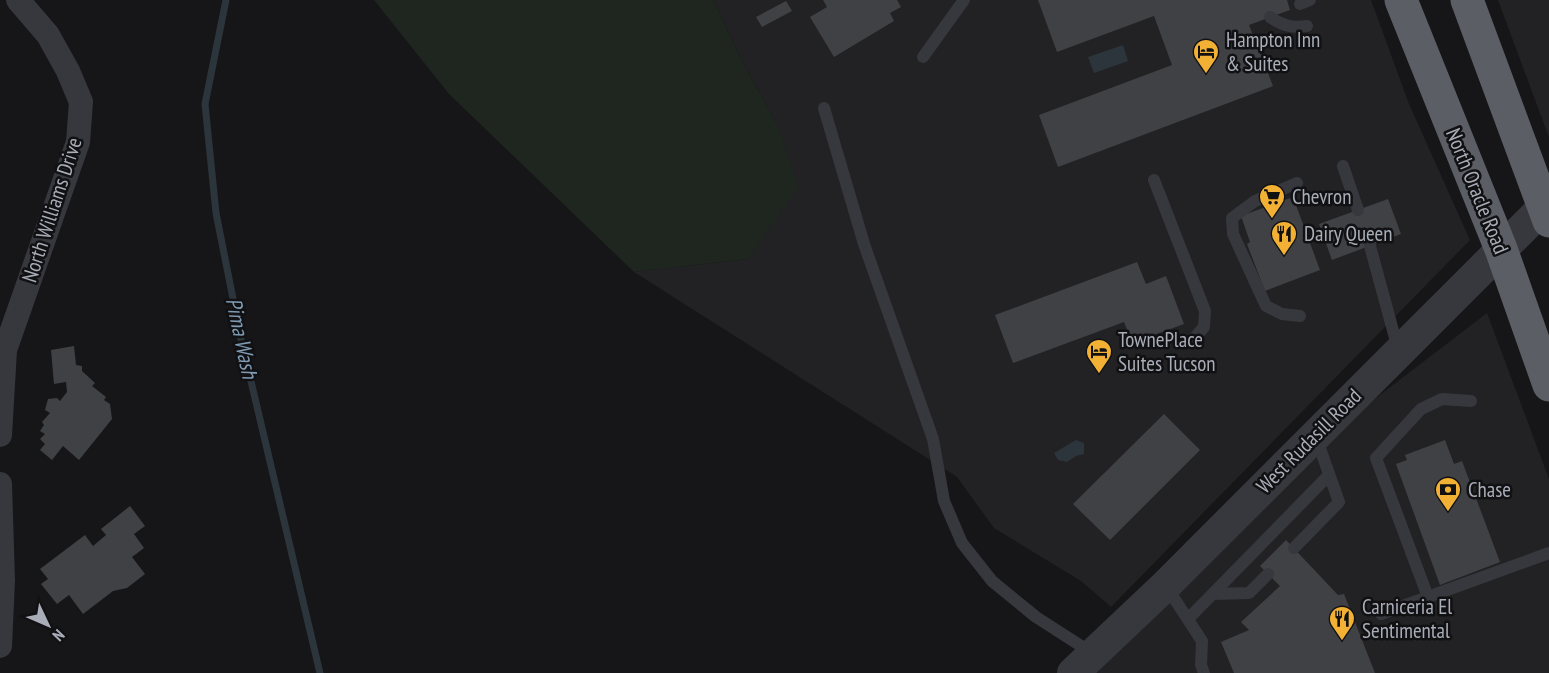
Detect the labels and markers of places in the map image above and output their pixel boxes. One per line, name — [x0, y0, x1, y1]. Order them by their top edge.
place label: Hampton Inn & Suites — [1226, 26, 1320, 77]
hotel icon: Hampton Inn & Suites — [1191, 37, 1221, 75]
supermarket icon: Chevron — [1257, 182, 1287, 220]
place label: Chevron — [1292, 183, 1351, 210]
restaurant icon: Dairy Queen — [1269, 219, 1299, 257]
place label: Dairy Queen — [1304, 220, 1393, 247]
place label: TownePlace Suites Tucson — [1118, 326, 1216, 377]
hotel icon: TownePlace Suites Tucson — [1084, 337, 1114, 375]
bank icon: Chase — [1433, 475, 1463, 513]
place label: Chase — [1468, 476, 1511, 503]
place label: Carniceria El Sentimental — [1362, 593, 1452, 644]
restaurant icon: Carniceria El Sentimental — [1327, 604, 1357, 642]

